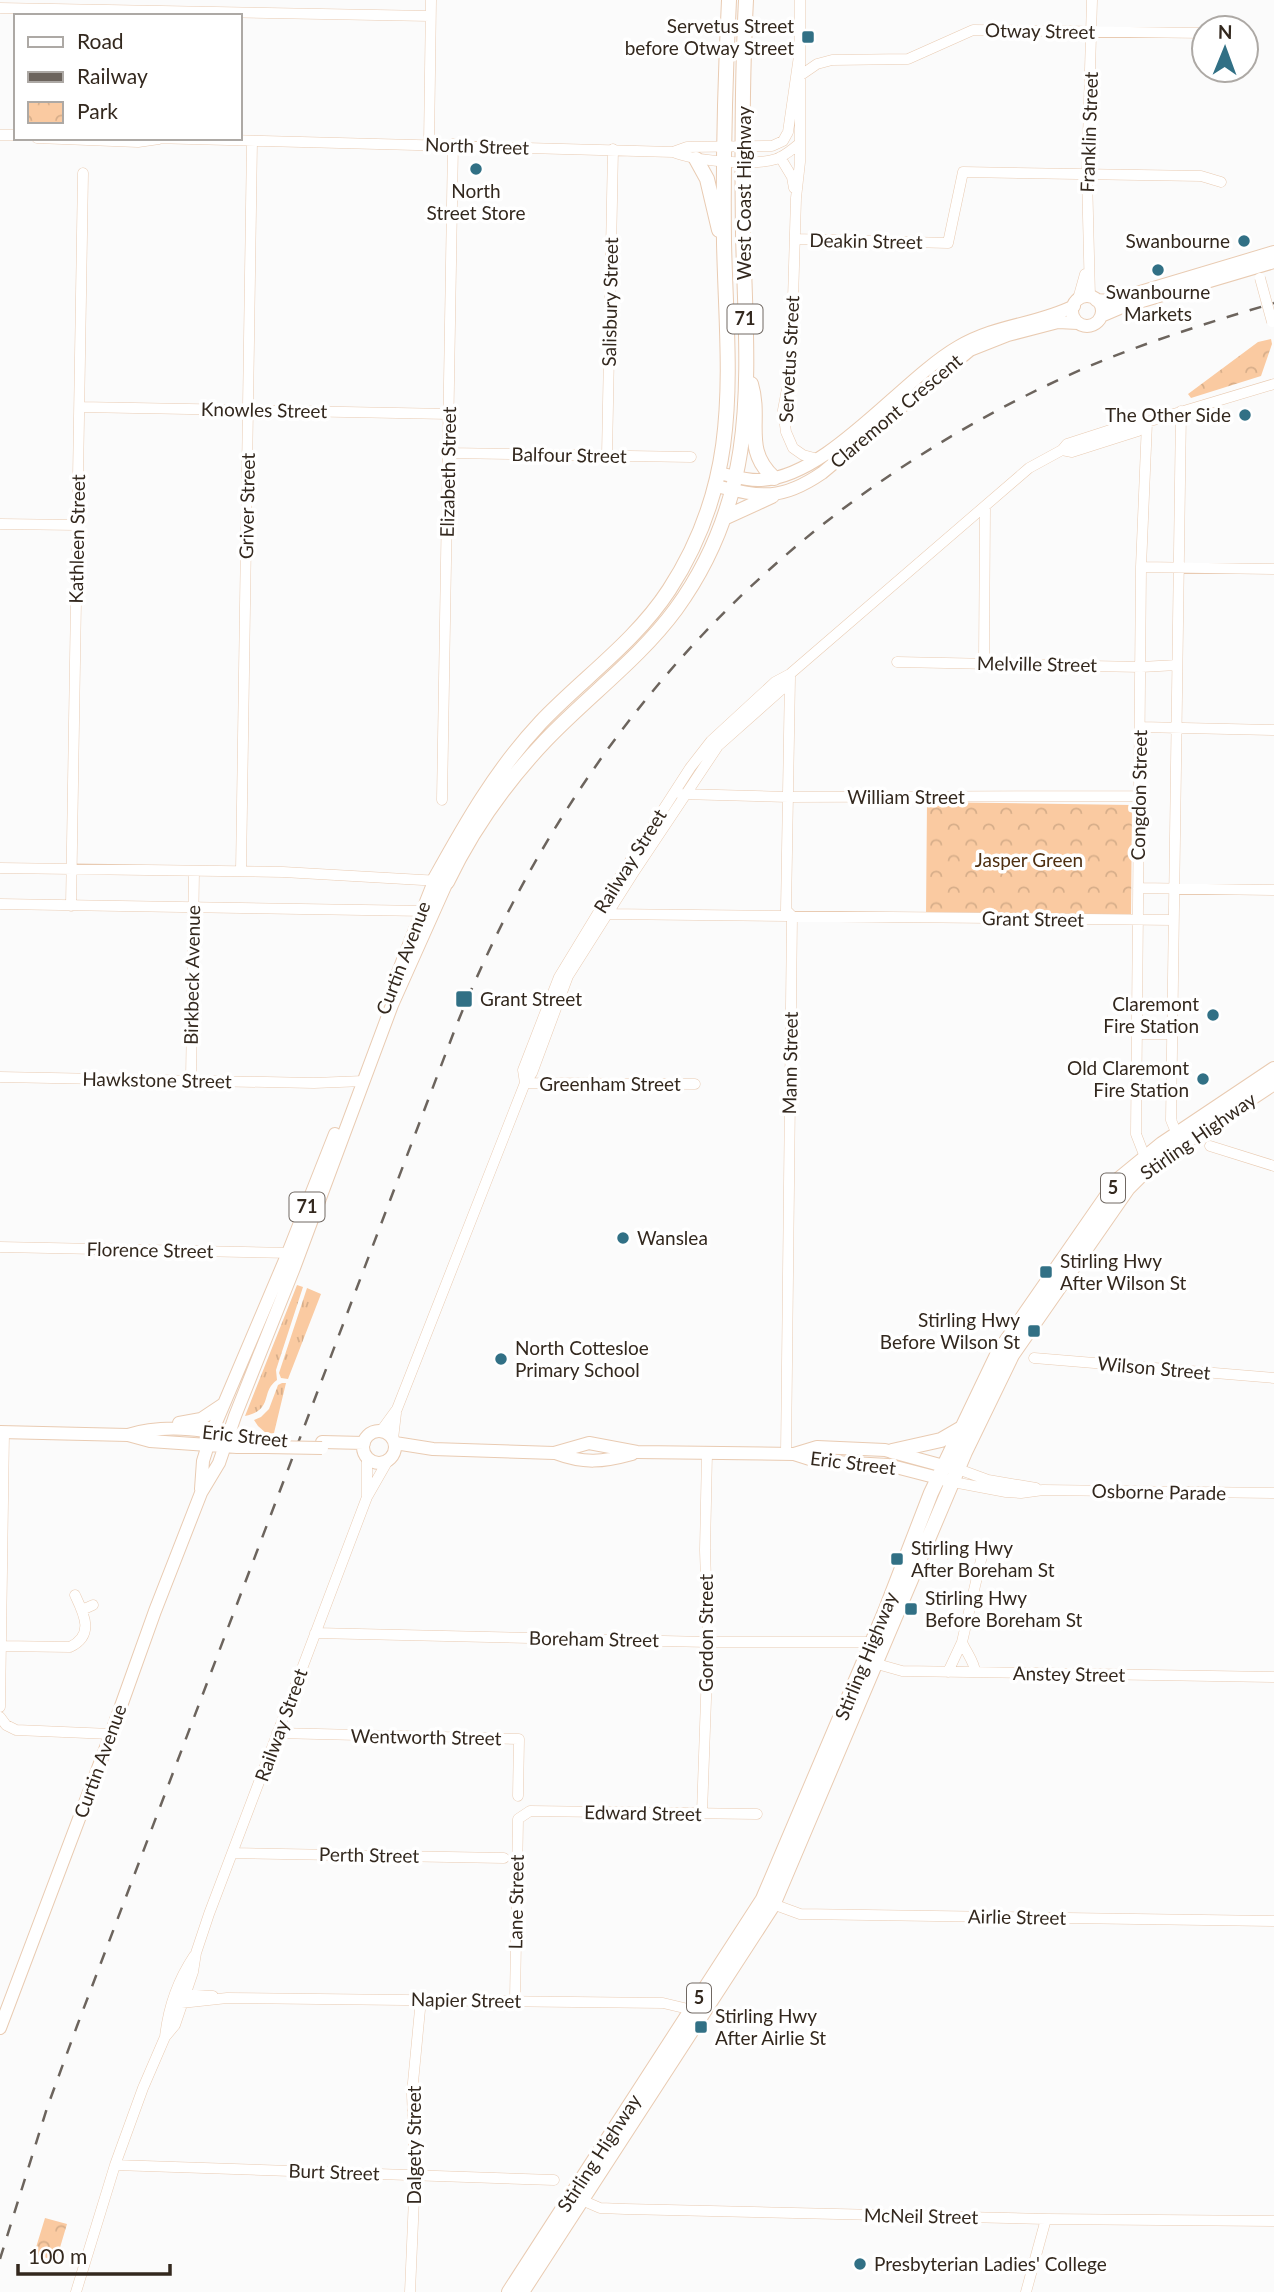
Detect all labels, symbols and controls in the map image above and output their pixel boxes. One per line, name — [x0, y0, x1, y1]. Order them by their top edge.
legend — [14, 14, 242, 140]
place label: Servetus Street before Otway Street — [625, 14, 794, 59]
north arrow — [1190, 14, 1260, 84]
street label: Otway Street — [985, 18, 1096, 43]
text: N — [1218, 20, 1233, 43]
text: Road — [77, 28, 124, 53]
marker: Servetus Street before Otway Street — [800, 29, 816, 45]
text: Railway — [77, 63, 148, 88]
street label: Franklin Street — [1075, 71, 1102, 193]
text: Park — [77, 98, 118, 123]
street label: West Coast Highway — [732, 106, 755, 280]
street label: North Street — [425, 132, 530, 159]
marker: North Street Store — [468, 161, 484, 177]
place label: North Street Store — [427, 179, 525, 224]
street label: Deakin Street — [809, 228, 923, 253]
place label: Swanbourne — [1126, 229, 1230, 252]
marker: Swanbourne — [1236, 233, 1252, 249]
street label: Salisbury Street — [597, 237, 622, 367]
marker: Swanbourne Markets — [1150, 262, 1166, 278]
place label: Swanbourne Markets — [1106, 280, 1210, 325]
street label: Servetus Street — [774, 295, 803, 423]
road number: 71 — [728, 304, 762, 334]
street label: Claremont Crescent — [825, 349, 967, 473]
street label: Knowles Street — [201, 397, 328, 422]
place label: The Other Side — [1105, 403, 1231, 426]
street label: Elizabeth Street — [435, 406, 460, 538]
marker: The Other Side — [1237, 407, 1253, 423]
street label: Balfour Street — [511, 442, 627, 467]
street label: Griver Street — [234, 453, 259, 559]
street label: Kathleen Street — [64, 474, 89, 604]
street label: Melville Street — [977, 651, 1097, 676]
street label: Congdon Street — [1126, 729, 1151, 860]
street label: William Street — [847, 785, 965, 808]
street label: Railway Street — [588, 804, 671, 917]
park label: Jasper Green — [975, 848, 1083, 871]
street label: Curtin Avenue — [370, 898, 435, 1018]
street label: Birkbeck Avenue — [179, 905, 204, 1045]
street label: Grant Street — [982, 906, 1084, 931]
place label: Grant Street — [480, 987, 582, 1010]
marker: Grant Street — [454, 989, 474, 1009]
place label: Claremont Fire Station — [1103, 992, 1199, 1037]
marker: Claremont Fire Station — [1205, 1007, 1221, 1023]
street label: Mann Street — [777, 1011, 802, 1115]
place label: Old Claremont Fire Station — [1067, 1056, 1189, 1101]
street label: Hawkstone Street — [82, 1067, 232, 1092]
marker: Old Claremont Fire Station — [1195, 1071, 1211, 1087]
street label: Greenham Street — [539, 1072, 681, 1095]
street label: Stirling Highway — [1135, 1087, 1260, 1184]
road number: 5 — [1101, 1174, 1125, 1203]
road number: 71 — [290, 1192, 324, 1222]
place label: Wanslea — [637, 1226, 708, 1249]
marker: Wanslea — [615, 1230, 631, 1246]
street label: Florence Street — [86, 1237, 214, 1262]
place label: Stirling Hwy After Wilson St — [1060, 1249, 1187, 1294]
marker: Stirling Hwy After Wilson St — [1038, 1264, 1054, 1280]
place label: Stirling Hwy Before Wilson St — [880, 1308, 1020, 1353]
marker: Stirling Hwy Before Wilson St — [1026, 1323, 1042, 1339]
place label: North Cottesloe Primary School — [515, 1336, 649, 1381]
marker: North Cottesloe Primary School — [493, 1351, 509, 1367]
street label: Wilson Street — [1097, 1351, 1212, 1384]
street label: Eric Street — [201, 1420, 289, 1451]
street label: Eric Street — [809, 1446, 897, 1479]
street label: Osborne Parade — [1092, 1479, 1226, 1504]
place label: Stirling Hwy After Boreham St — [911, 1536, 1055, 1581]
marker: Stirling Hwy After Boreham St — [889, 1551, 905, 1567]
street label: Gordon Street — [694, 1574, 717, 1692]
place label: Stirling Hwy Before Boreham St — [925, 1586, 1083, 1631]
street label: Stirling Highway — [829, 1588, 902, 1723]
marker: Stirling Hwy Before Boreham St — [903, 1601, 919, 1617]
street label: Boreham Street — [529, 1626, 659, 1651]
street label: Anstey Street — [1013, 1661, 1126, 1686]
street label: Railway Street — [249, 1665, 312, 1784]
street label: Curtin Avenue — [68, 1701, 131, 1821]
street label: Wentworth Street — [350, 1724, 502, 1749]
street label: Edward Street — [584, 1800, 702, 1825]
street label: Perth Street — [319, 1842, 419, 1867]
street label: Lane Street — [503, 1854, 528, 1950]
street label: Airlie Street — [968, 1904, 1067, 1929]
road number: 5 — [687, 1984, 711, 2012]
street label: Napier Street — [411, 1987, 522, 2012]
place label: Stirling Hwy After Airlie St — [715, 2004, 826, 2049]
marker: Stirling Hwy After Airlie St — [693, 2019, 709, 2035]
street label: Dalgety Street — [402, 2085, 425, 2204]
street label: Stirling Highway — [552, 2089, 645, 2216]
street label: Burt Street — [288, 2158, 380, 2185]
street label: McNeil Street — [864, 2203, 979, 2228]
scale bar — [18, 2232, 170, 2276]
text: 100 m — [28, 2243, 87, 2268]
place label: Presbyterian Ladies' College — [874, 2252, 1107, 2275]
marker: Presbyterian Ladies' College — [852, 2256, 868, 2272]

